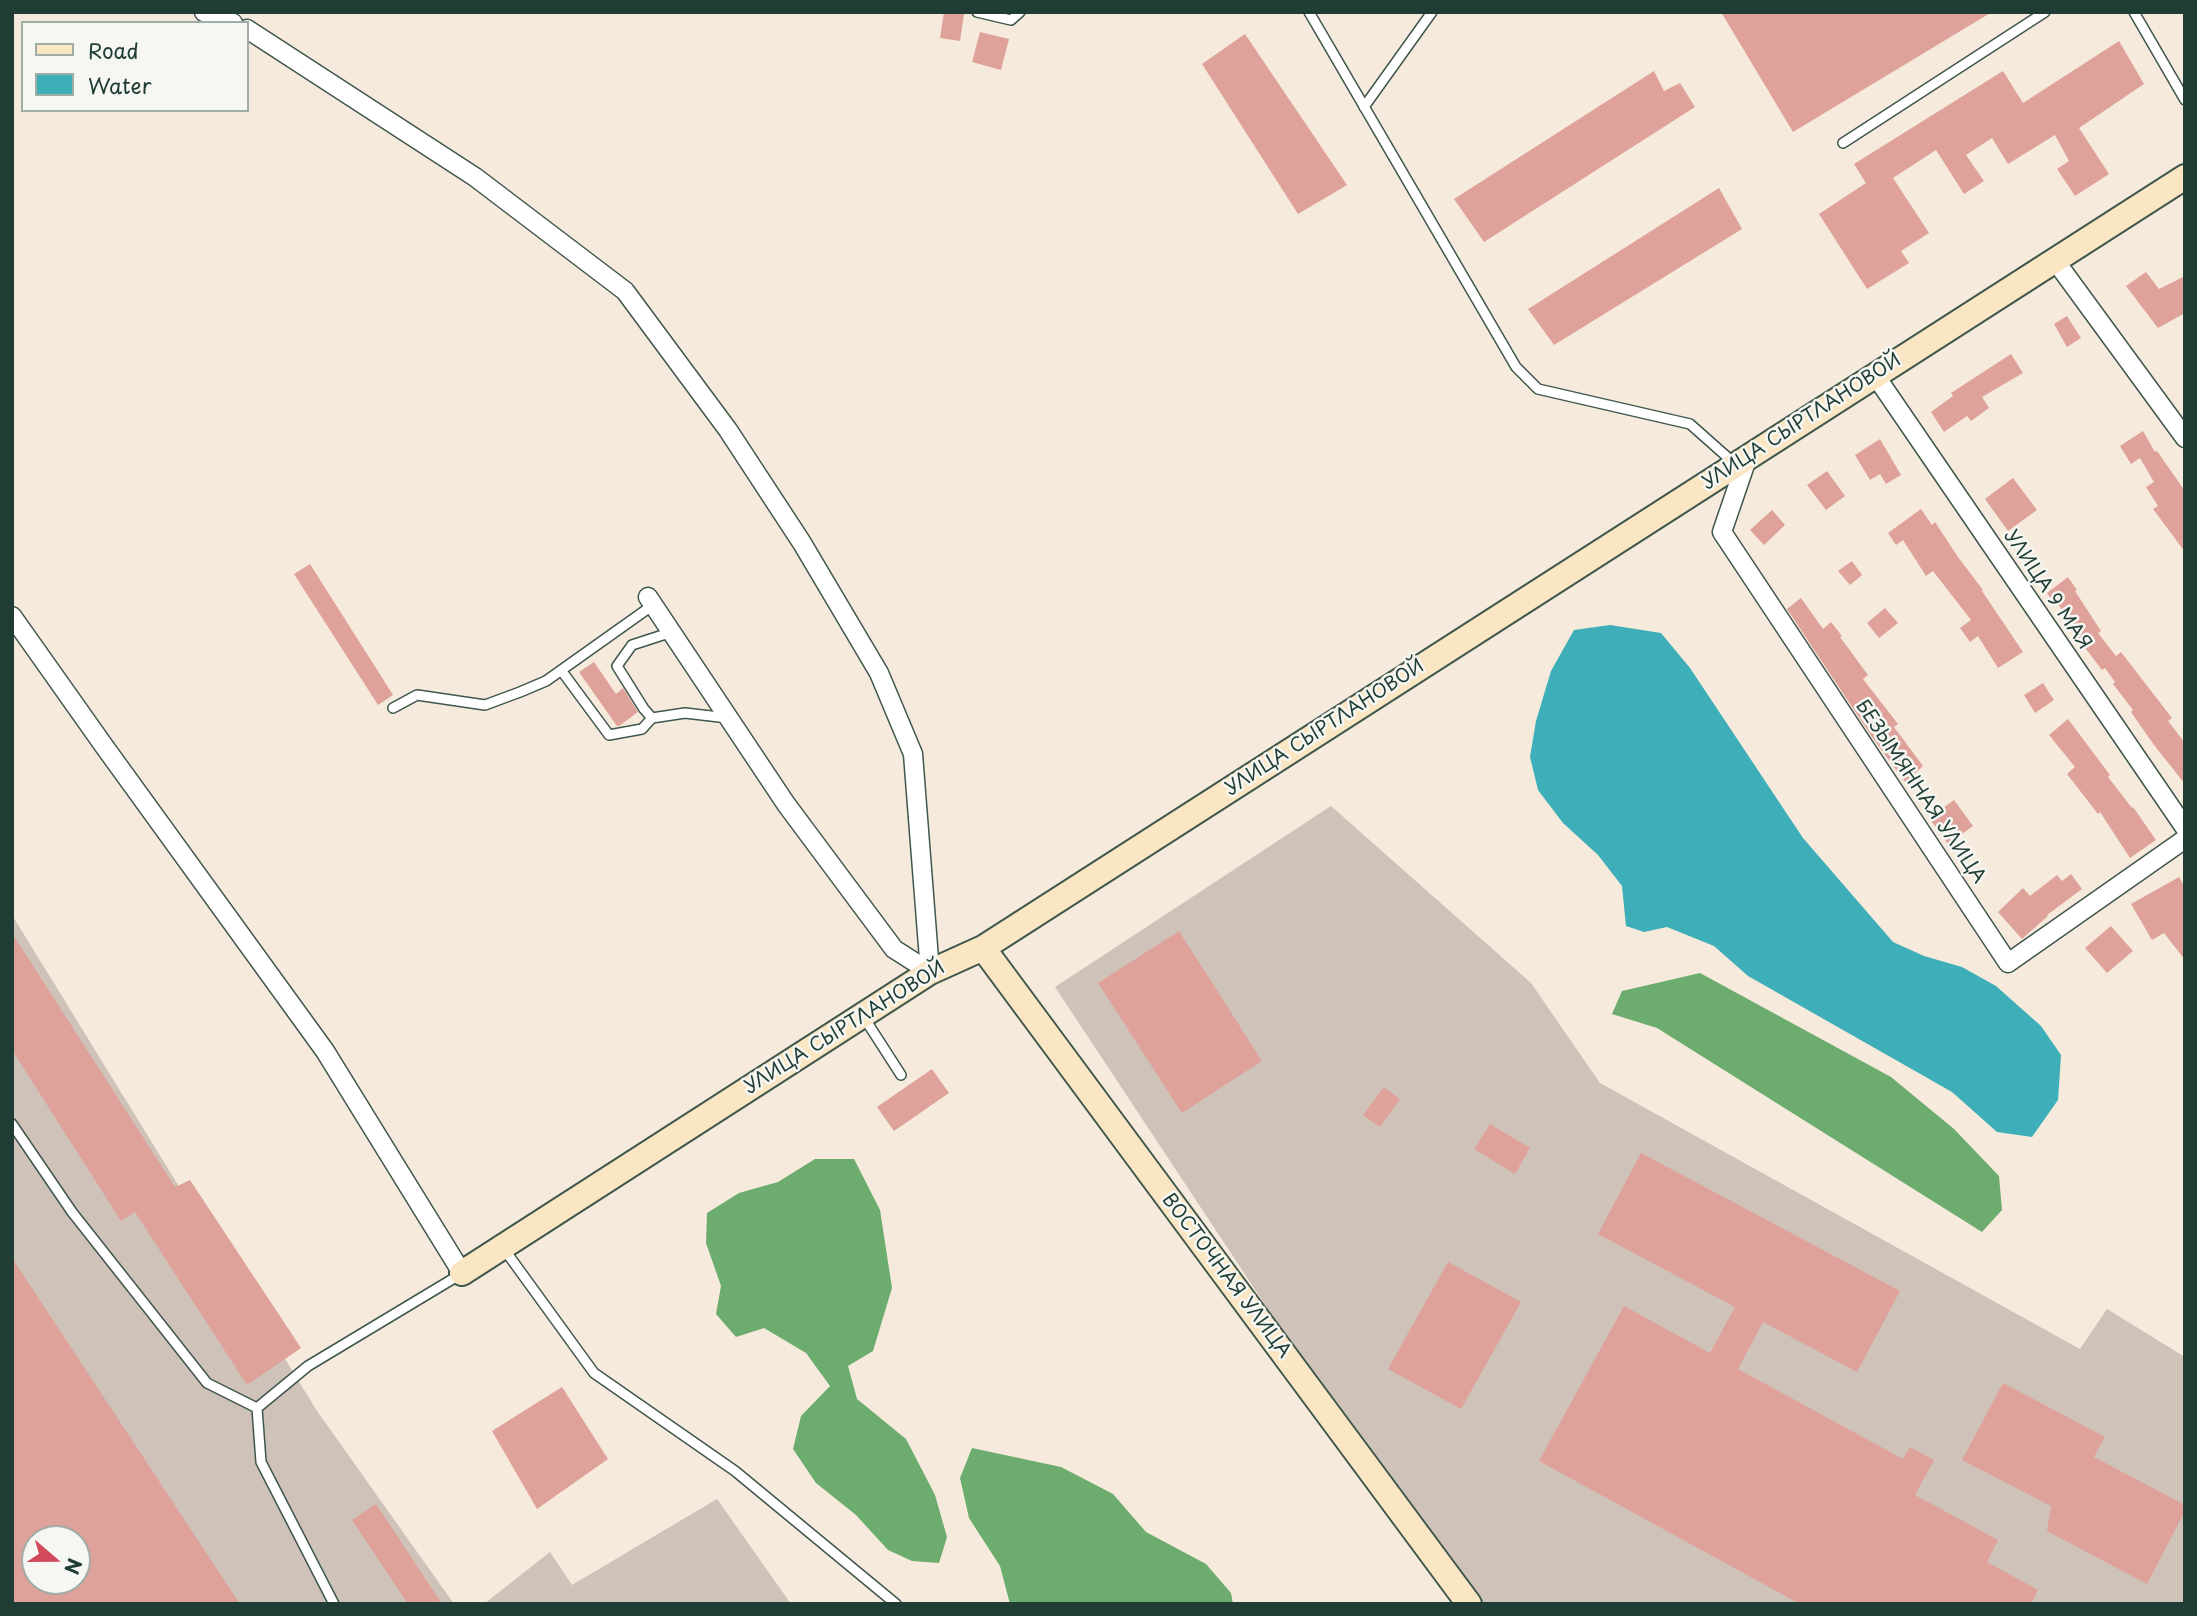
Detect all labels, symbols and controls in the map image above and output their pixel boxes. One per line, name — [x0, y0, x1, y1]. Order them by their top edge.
legend — [21, 21, 248, 112]
text: Road — [88, 34, 139, 66]
text: Water — [88, 69, 151, 101]
street label: УЛИЦА СЫРТЛАНОВОЙ — [1698, 349, 1906, 495]
street label: УЛИЦА 9 МАЯ — [1999, 526, 2095, 654]
street label: УЛИЦА СЫРТЛАНОВОЙ — [1221, 655, 1429, 801]
street label: БЕЗЫМЯННАЯ УЛИЦА — [1850, 696, 1990, 888]
street label: УЛИЦА СЫРТЛАНОВОЙ — [740, 957, 950, 1099]
street label: ВОСТОЧНАЯ УЛИЦА — [1157, 1189, 1295, 1363]
north arrow — [21, 1525, 91, 1595]
text: N — [58, 1555, 90, 1578]

